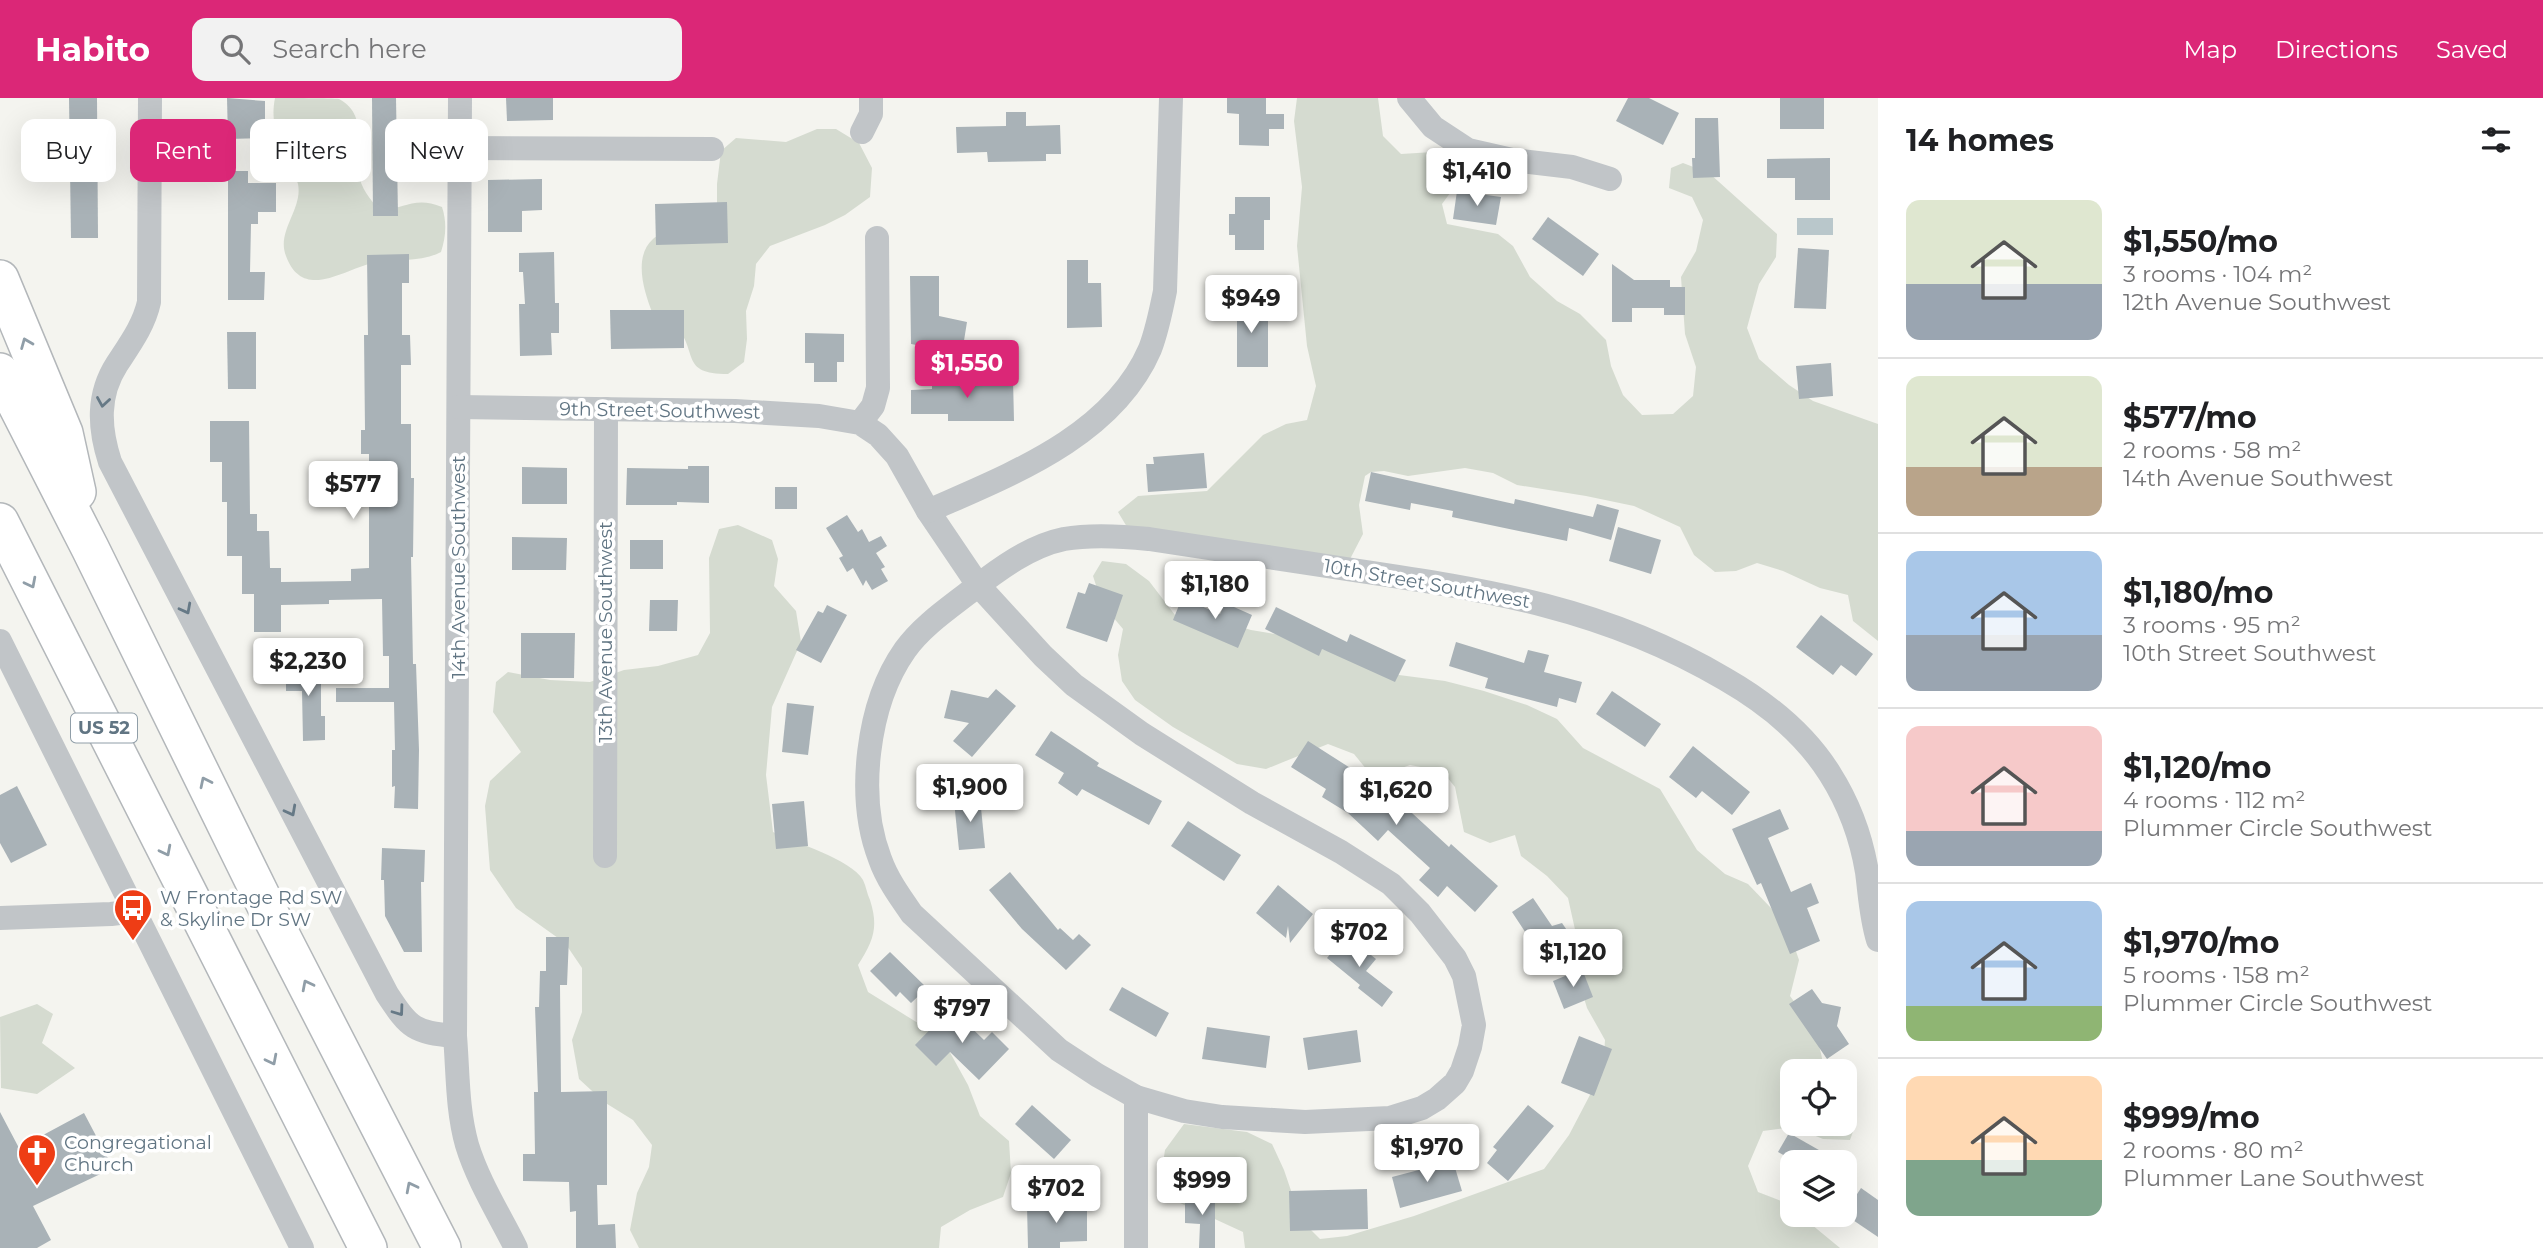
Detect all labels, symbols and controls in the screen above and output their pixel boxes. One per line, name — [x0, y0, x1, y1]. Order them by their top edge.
search box — [192, 18, 682, 81]
text: Habito — [35, 29, 150, 69]
icon: search — [216, 30, 254, 68]
text: Search here — [272, 33, 427, 65]
text: Map — [2184, 35, 2237, 64]
text: Directions — [2275, 35, 2398, 64]
text: Saved — [2436, 35, 2508, 64]
chip: Buy — [21, 119, 116, 182]
chip: Rent — [130, 119, 236, 182]
chip: Filters — [250, 119, 371, 182]
chip: New — [385, 119, 488, 182]
icon: filters — [2477, 121, 2515, 159]
text: 14 homes — [1906, 122, 2054, 159]
pin: $1,410 — [1420, 148, 1534, 208]
text: $1,410 — [1442, 157, 1512, 185]
text: $1,550/mo — [2123, 223, 2278, 260]
icon: home — [1962, 228, 2046, 312]
text: 3 rooms · 104 m² — [2123, 260, 2312, 288]
pin: $949 — [1210, 275, 1292, 335]
text: $949 — [1221, 284, 1281, 312]
text: 12th Avenue Southwest — [2123, 288, 2391, 316]
one-way arrow — [21, 337, 35, 349]
pin: $1,550 — [910, 341, 1024, 400]
text: $1,550 — [931, 349, 1003, 377]
one-way arrow — [96, 396, 111, 408]
street label: 9th Street Southwest — [559, 397, 761, 424]
text: $577/mo — [2123, 399, 2257, 436]
icon: home — [1962, 404, 2046, 488]
text: 2 rooms · 58 m² — [2123, 436, 2301, 464]
street label: 14th Avenue Southwest — [447, 455, 470, 679]
pin: $577 — [312, 462, 394, 521]
text: 14th Avenue Southwest — [2123, 464, 2393, 492]
text: $577 — [325, 470, 381, 498]
street label: 13th Avenue Southwest — [594, 521, 617, 743]
street label: 10th Street Southwest — [1322, 554, 1532, 613]
pin: $1,180 — [1158, 561, 1272, 621]
text: $1,180 — [1181, 570, 1249, 598]
text: $1,180/mo — [2123, 574, 2273, 611]
one-way arrow — [22, 575, 36, 588]
icon: home — [1962, 579, 2046, 663]
one-way arrow — [177, 602, 191, 615]
text: 3 rooms · 95 m² — [2123, 611, 2301, 639]
pin: $2,230 — [251, 638, 365, 698]
text: 10th Street Southwest — [2123, 639, 2376, 667]
text: $2,230 — [269, 647, 347, 675]
road number: US 52 — [71, 714, 137, 742]
text: $1,120/mo — [2123, 749, 2271, 786]
icon: home — [1962, 754, 2046, 838]
pin: $1,900 — [913, 764, 1027, 824]
pin: $1,620 — [1339, 768, 1453, 827]
text: $1,900 — [932, 773, 1008, 801]
text: $1,620 — [1359, 776, 1433, 804]
one-way arrow — [200, 777, 214, 789]
text: 4 rooms · 112 m² — [2123, 786, 2305, 814]
one-way arrow — [283, 804, 297, 816]
text: Plummer Circle Southwest — [2123, 814, 2432, 842]
one-way arrow — [158, 844, 172, 856]
place label: W Frontage Rd SW & Skyline Dr SW — [160, 886, 342, 931]
bus stop icon: W Frontage Rd SW & Skyline Dr SW — [112, 887, 154, 942]
pin: $702 — [1318, 910, 1400, 969]
text: $702 — [1330, 918, 1388, 946]
text: $1,970/mo — [2123, 924, 2279, 961]
icon: home — [1962, 929, 2046, 1013]
pin: $1,120 — [1516, 930, 1630, 989]
text: $1,120 — [1539, 938, 1607, 966]
text: 5 rooms · 158 m² — [2123, 961, 2310, 989]
one-way arrow — [302, 980, 315, 992]
pin: $797 — [921, 986, 1003, 1045]
text: Plummer Circle Southwest — [2123, 989, 2432, 1017]
text: $797 — [933, 994, 991, 1022]
one-way arrow — [391, 1003, 403, 1016]
one-way arrow — [264, 1053, 278, 1065]
map controls — [1780, 1059, 1857, 1227]
button: locate — [1780, 1059, 1857, 1136]
text: $999/mo — [2123, 1099, 2260, 1136]
icon: home — [1962, 1104, 2046, 1188]
pin: $1,970 — [1370, 1124, 1484, 1184]
place label: Congregational Church — [64, 1131, 212, 1176]
church icon: Congregational Church — [16, 1132, 58, 1187]
text: $1,970 — [1390, 1133, 1464, 1161]
text: 2 rooms · 80 m² — [2123, 1136, 2304, 1164]
button: layers — [1780, 1150, 1857, 1227]
pin: $999 — [1161, 1158, 1243, 1217]
text: Plummer Lane Southwest — [2123, 1164, 2425, 1192]
pin: $702 — [1015, 1166, 1097, 1225]
text: $999 — [1173, 1166, 1231, 1194]
text: $702 — [1027, 1174, 1085, 1202]
one-way arrow — [406, 1182, 419, 1194]

